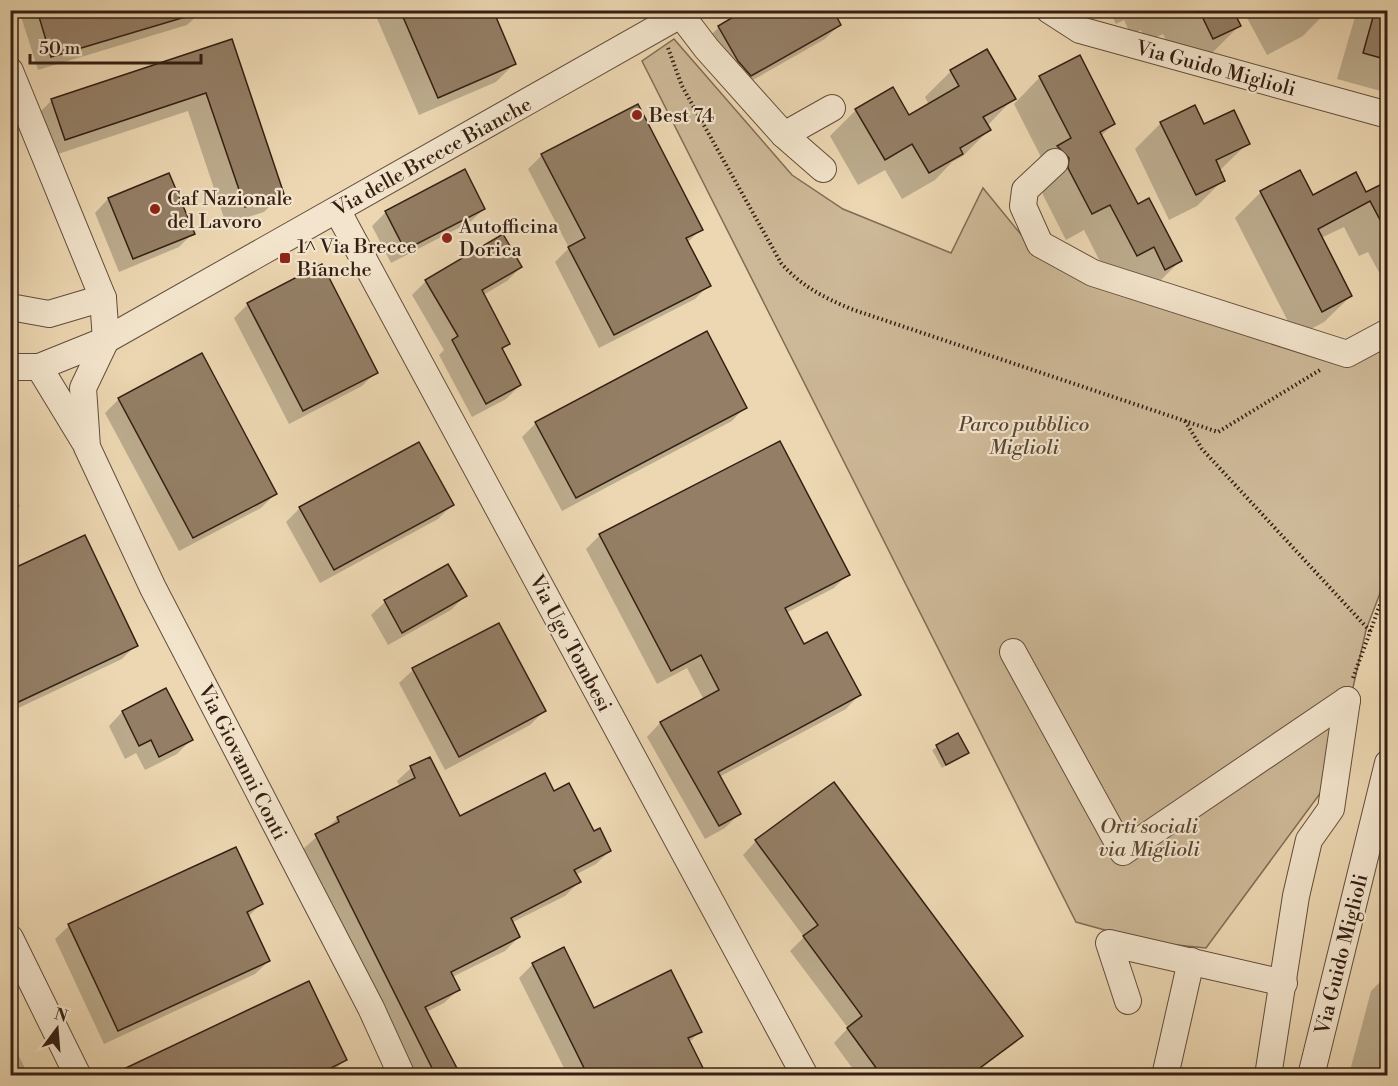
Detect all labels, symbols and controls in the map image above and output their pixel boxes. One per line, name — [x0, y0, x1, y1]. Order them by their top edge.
scale bar — [30, 27, 201, 65]
street label: Via Guido Miglioli — [1132, 36, 1299, 103]
text: 50 m — [39, 37, 81, 60]
street label: Via delle Brecce Bianche — [328, 92, 536, 223]
place label: Best 74 — [648, 104, 714, 129]
marker: Best 74 — [630, 108, 644, 122]
place label: Caf Nazionale del Lavoro — [167, 187, 292, 235]
marker: Caf Nazionale del Lavoro — [148, 202, 162, 216]
place label: Autofficina Dorica — [458, 215, 559, 263]
marker: Autofficina Dorica — [440, 231, 454, 245]
place label: 1^ Via Brecce Bianche — [296, 235, 417, 283]
marker: 1^ Via Brecce Bianche — [278, 251, 292, 265]
park label: Parco pubblico Miglioli — [958, 413, 1089, 461]
street label: Via Ugo Tombesi — [522, 570, 617, 717]
street label: Via Giovanni Conti — [191, 680, 292, 845]
park label: Orti sociali via Miglioli — [1098, 815, 1201, 863]
street label: Via Guido Miglioli — [1310, 871, 1375, 1038]
north arrow — [27, 999, 87, 1059]
text: N — [52, 1004, 70, 1027]

